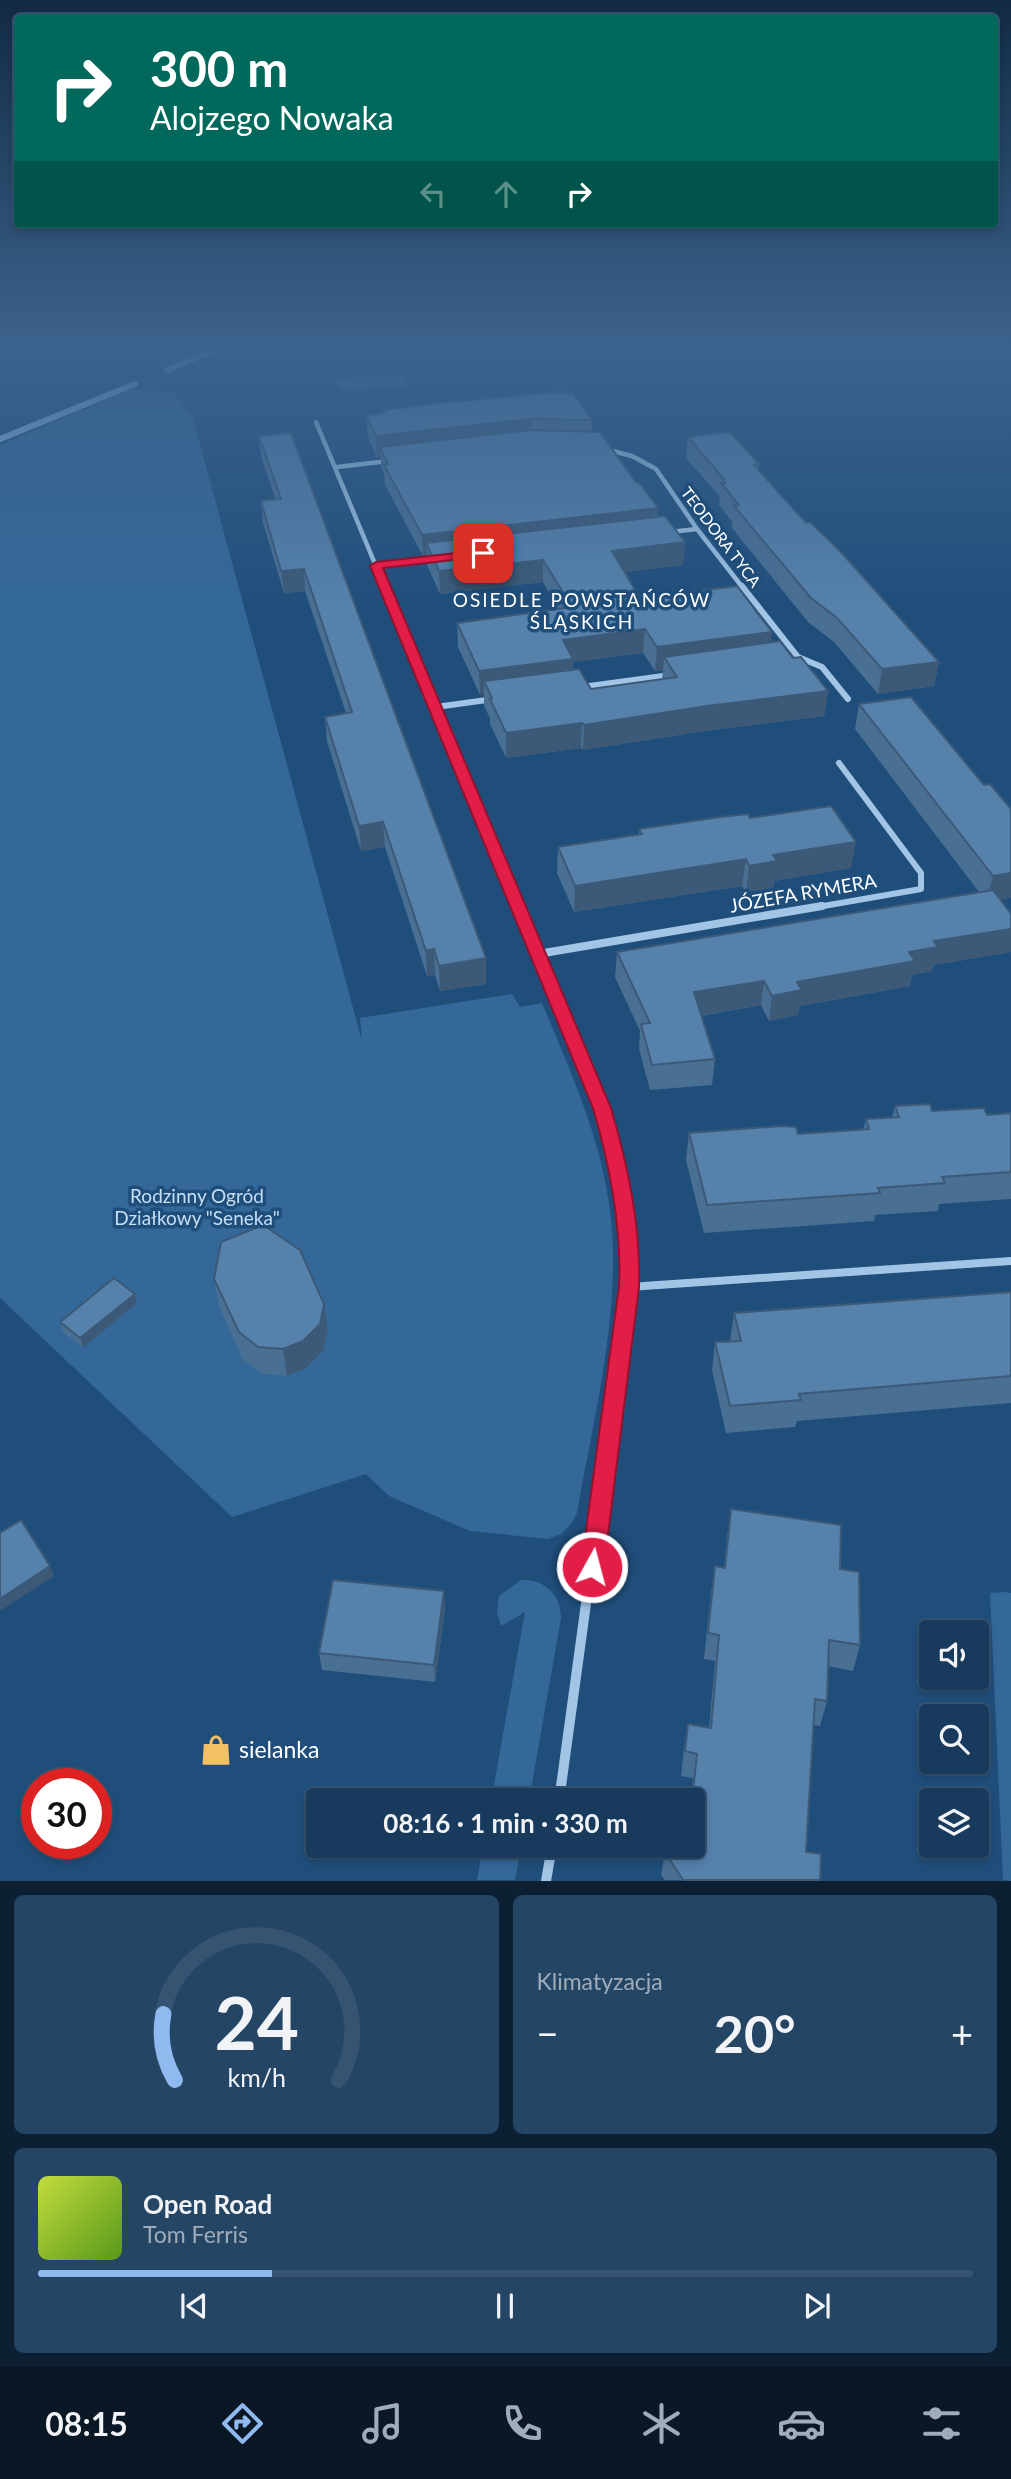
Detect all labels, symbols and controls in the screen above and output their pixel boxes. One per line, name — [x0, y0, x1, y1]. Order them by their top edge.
text: 300 m — [150, 39, 288, 97]
icon: right — [35, 42, 126, 133]
text: Alojzego Nowaka — [150, 98, 394, 137]
icon: left — [414, 175, 452, 213]
icon: ahead — [487, 175, 525, 213]
icon: right — [560, 175, 598, 213]
street label: TEODORA TYCA — [678, 483, 765, 591]
pin — [453, 523, 513, 583]
icon: arrive — [464, 534, 502, 572]
district label: OSIEDLE POWSTAŃCÓW ŚLĄSKICH — [453, 588, 711, 633]
street label: JÓZEFA RYMERA — [728, 868, 878, 917]
park label: Rodzinny Ogród Działkowy "Seneka" — [114, 1184, 280, 1229]
position arrow — [555, 1530, 629, 1604]
map controls — [919, 1620, 989, 1858]
button: sound — [919, 1620, 989, 1690]
button: search — [919, 1704, 989, 1774]
shop icon: sielanka — [199, 1733, 233, 1767]
place label: sielanka — [239, 1735, 319, 1763]
speed limit sign: 30 — [21, 1768, 112, 1859]
button: layers — [919, 1788, 989, 1858]
text: 08:16 · 1 min · 330 m — [383, 1807, 628, 1839]
text: Klimatyzacja — [537, 1967, 663, 1995]
text: 24 — [214, 1979, 298, 2067]
text: 20° — [714, 2002, 796, 2064]
text: − — [537, 2010, 559, 2056]
text: + — [951, 2010, 973, 2056]
text: km/h — [227, 2062, 286, 2092]
text: Open Road — [143, 2188, 272, 2220]
text: Tom Ferris — [143, 2220, 248, 2248]
icon: previous — [175, 2287, 213, 2325]
icon: pause — [486, 2287, 524, 2325]
icon: next — [798, 2287, 836, 2325]
icon: directions — [218, 2399, 267, 2448]
icon: music — [358, 2399, 407, 2448]
icon: phone — [498, 2399, 547, 2448]
icon: climate — [637, 2399, 686, 2448]
icon: car — [777, 2399, 826, 2448]
icon: filters — [917, 2399, 966, 2448]
text: 08:15 — [45, 2404, 128, 2443]

